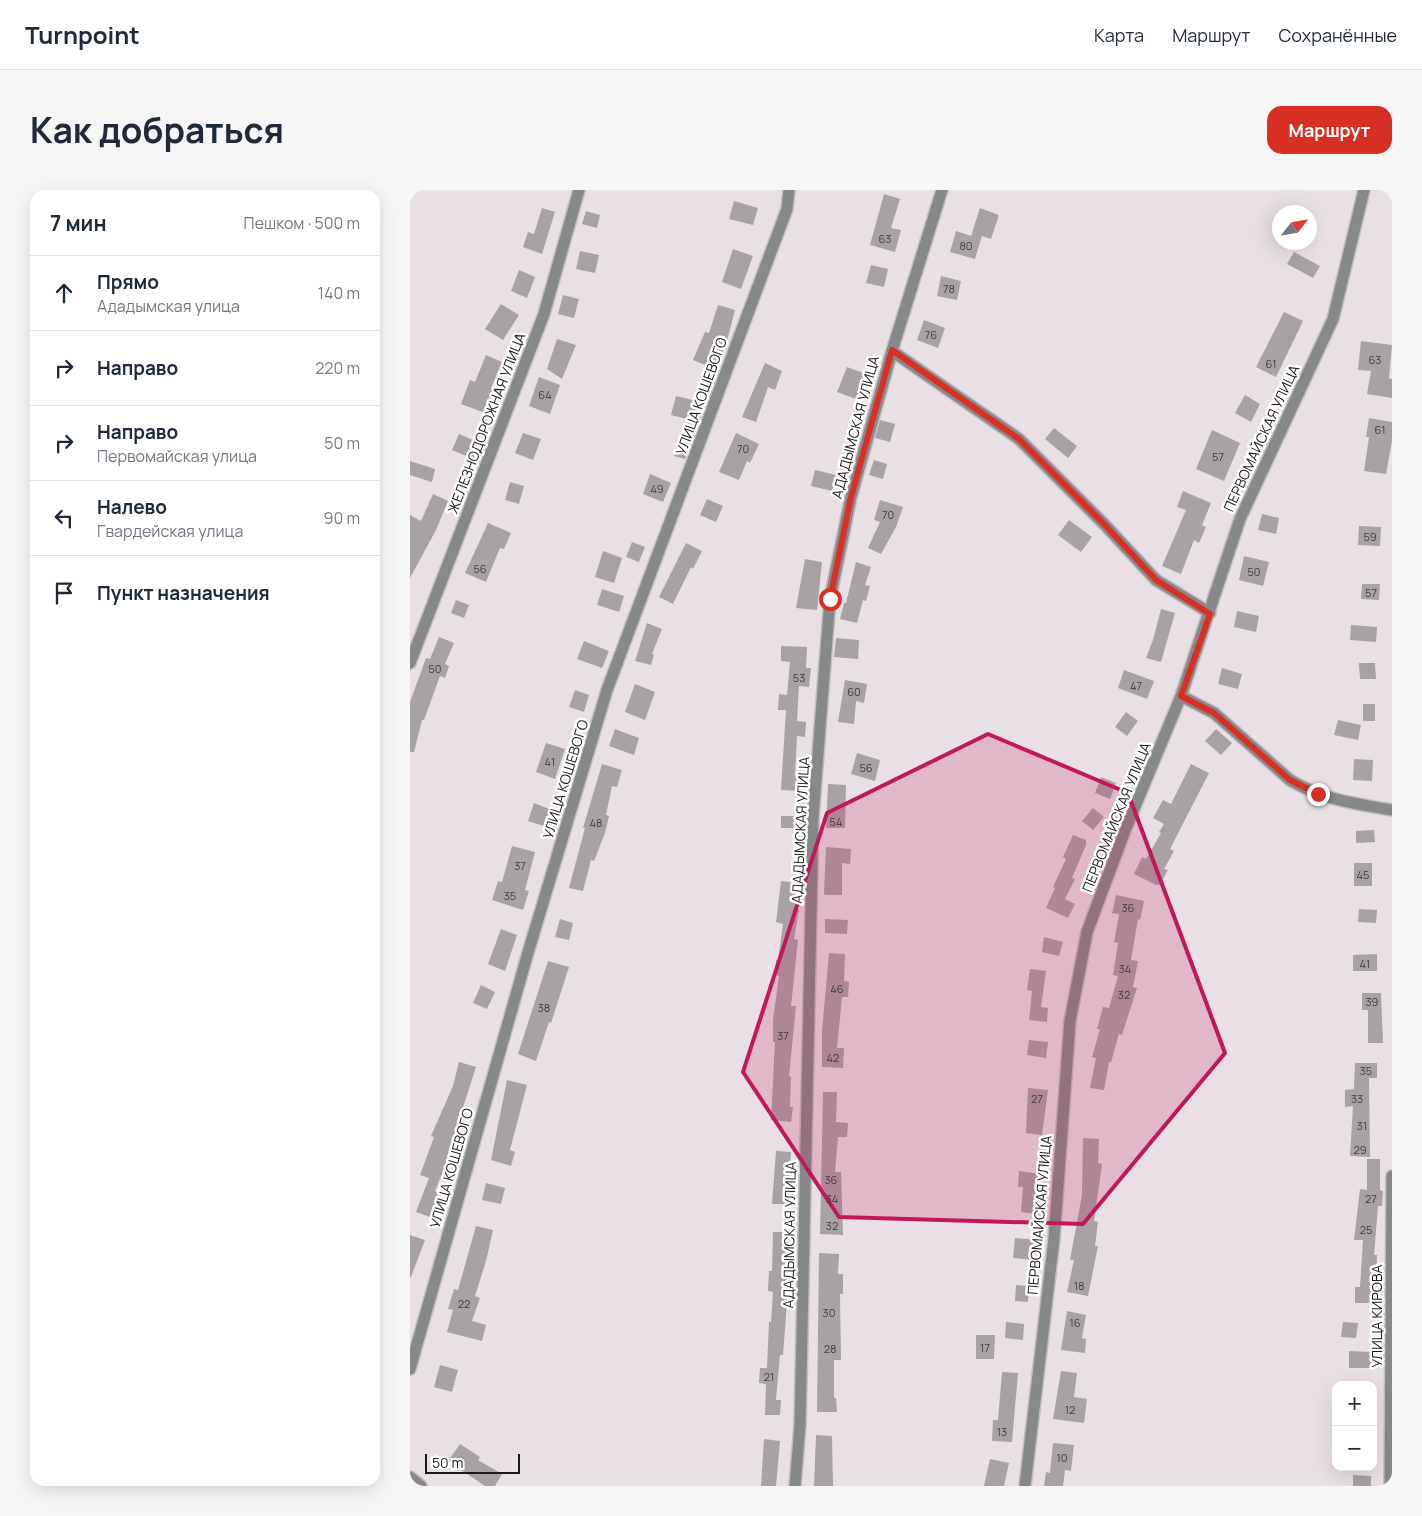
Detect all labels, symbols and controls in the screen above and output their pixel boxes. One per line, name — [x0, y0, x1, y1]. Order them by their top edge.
text: Turnpoint — [25, 18, 140, 51]
text: Карта — [1094, 23, 1144, 47]
text: Маршрут — [1172, 23, 1250, 47]
text: Сохранённые — [1278, 23, 1397, 47]
text: Как добраться — [30, 106, 284, 154]
button: Маршрут — [1267, 106, 1392, 154]
north arrow — [1272, 205, 1317, 250]
text: 7 мин — [50, 209, 106, 237]
text: Пешком · 500 m — [244, 212, 360, 234]
house number: 63 — [879, 231, 891, 246]
house number: 80 — [959, 238, 973, 253]
text: Прямо — [97, 269, 159, 295]
icon: ahead — [50, 279, 78, 307]
house number: 78 — [943, 281, 955, 296]
text: 140 m — [318, 282, 360, 304]
text: Ададымская улица — [97, 295, 240, 317]
house number: 76 — [925, 327, 937, 342]
street label: ЖЕЛЕЗНОДОРОЖНАЯ УЛИЦА — [443, 330, 529, 516]
street label: УЛИЦА КОШЕВОГО — [671, 335, 731, 457]
house number: 63 — [1369, 352, 1381, 367]
street label: АДАДЫМСКАЯ УЛИЦА — [827, 353, 883, 500]
icon: right — [50, 354, 78, 382]
text: Направо — [97, 355, 178, 381]
house number: 61 — [1266, 356, 1276, 371]
text: 220 m — [315, 357, 360, 379]
street label: ПЕРВОМАЙСКАЯ УЛИЦА — [1219, 361, 1303, 514]
house number: 64 — [538, 387, 552, 402]
text: Направо — [97, 419, 178, 445]
house number: 61 — [1375, 422, 1385, 437]
icon: right — [50, 429, 78, 457]
text: 50 m — [324, 432, 360, 454]
house number: 70 — [737, 441, 749, 456]
text: Первомайская улица — [97, 445, 257, 467]
house number: 57 — [1212, 449, 1224, 464]
house number: 49 — [650, 481, 664, 496]
text: Налево — [97, 494, 167, 520]
icon: left — [50, 504, 78, 532]
text: 90 m — [324, 507, 360, 529]
house number: 70 — [882, 507, 894, 522]
text: Гвардейская улица — [97, 520, 243, 542]
house number: 59 — [1363, 529, 1377, 544]
house number: 56 — [473, 561, 487, 576]
house number: 50 — [1247, 564, 1261, 579]
icon: arrive — [50, 579, 78, 607]
text: Пункт назначения — [97, 580, 270, 606]
house number: 57 — [1365, 585, 1377, 600]
route start — [819, 588, 842, 611]
house number: 50 — [428, 661, 442, 676]
house number: 53 — [793, 670, 805, 685]
house number: 47 — [1130, 678, 1142, 693]
house number: 60 — [847, 684, 861, 699]
street label: УЛИЦА КОШЕВОГО — [538, 717, 592, 841]
street label: ПЕРВОМАЙСКАЯ УЛИЦА — [1077, 739, 1155, 895]
house number: 41 — [545, 754, 555, 769]
street label: АДАДЫМСКАЯ УЛИЦА — [787, 756, 813, 904]
house number: 56 — [859, 760, 873, 775]
route end — [1307, 783, 1330, 806]
house number: 54 — [830, 814, 842, 829]
house number: 48 — [590, 815, 602, 830]
house number: 37 — [514, 858, 526, 873]
house number: 45 — [1357, 867, 1369, 882]
house number: 35 — [504, 888, 516, 903]
house number: 36 — [1122, 900, 1135, 915]
house number: 41 — [1360, 956, 1370, 971]
house number: 34 — [1119, 961, 1131, 976]
house number: 46 — [830, 981, 844, 996]
house number: 32 — [1118, 987, 1130, 1002]
house number: 39 — [1366, 994, 1379, 1009]
house number: 38 — [538, 1000, 550, 1015]
house number: 37 — [777, 1028, 789, 1043]
house number: 42 — [827, 1050, 839, 1065]
house number: 35 — [1360, 1063, 1372, 1078]
house number: 27 — [1031, 1091, 1043, 1106]
house number: 33 — [1351, 1091, 1363, 1106]
street label: УЛИЦА КОШЕВОГО — [425, 1106, 477, 1230]
house number: 31 — [1357, 1118, 1367, 1133]
street label: ПЕРВОМАЙСКАЯ УЛИЦА — [1023, 1134, 1055, 1295]
house number: 29 — [1353, 1142, 1367, 1157]
street label: АДАДЫМСКАЯ УЛИЦА — [778, 1161, 800, 1309]
house number: 36 — [825, 1172, 838, 1187]
house number: 34 — [826, 1191, 838, 1206]
house number: 27 — [1365, 1191, 1377, 1206]
house number: 32 — [826, 1218, 838, 1233]
house number: 25 — [1360, 1222, 1372, 1237]
street label: УЛИЦА КИРОВА — [1367, 1264, 1386, 1367]
house number: 18 — [1074, 1278, 1084, 1293]
house number: 22 — [458, 1296, 470, 1311]
house number: 30 — [823, 1305, 835, 1320]
house number: 16 — [1069, 1315, 1081, 1330]
house number: 17 — [980, 1340, 990, 1355]
house number: 28 — [824, 1341, 836, 1356]
house number: 21 — [764, 1369, 774, 1384]
map controls — [1332, 1381, 1377, 1471]
button: + — [1332, 1381, 1377, 1426]
house number: 12 — [1065, 1402, 1075, 1417]
house number: 13 — [997, 1424, 1007, 1439]
button: − — [1332, 1426, 1377, 1471]
house number: 10 — [1056, 1450, 1068, 1465]
scale bar — [425, 1451, 520, 1474]
text: 50 m — [432, 1453, 463, 1472]

